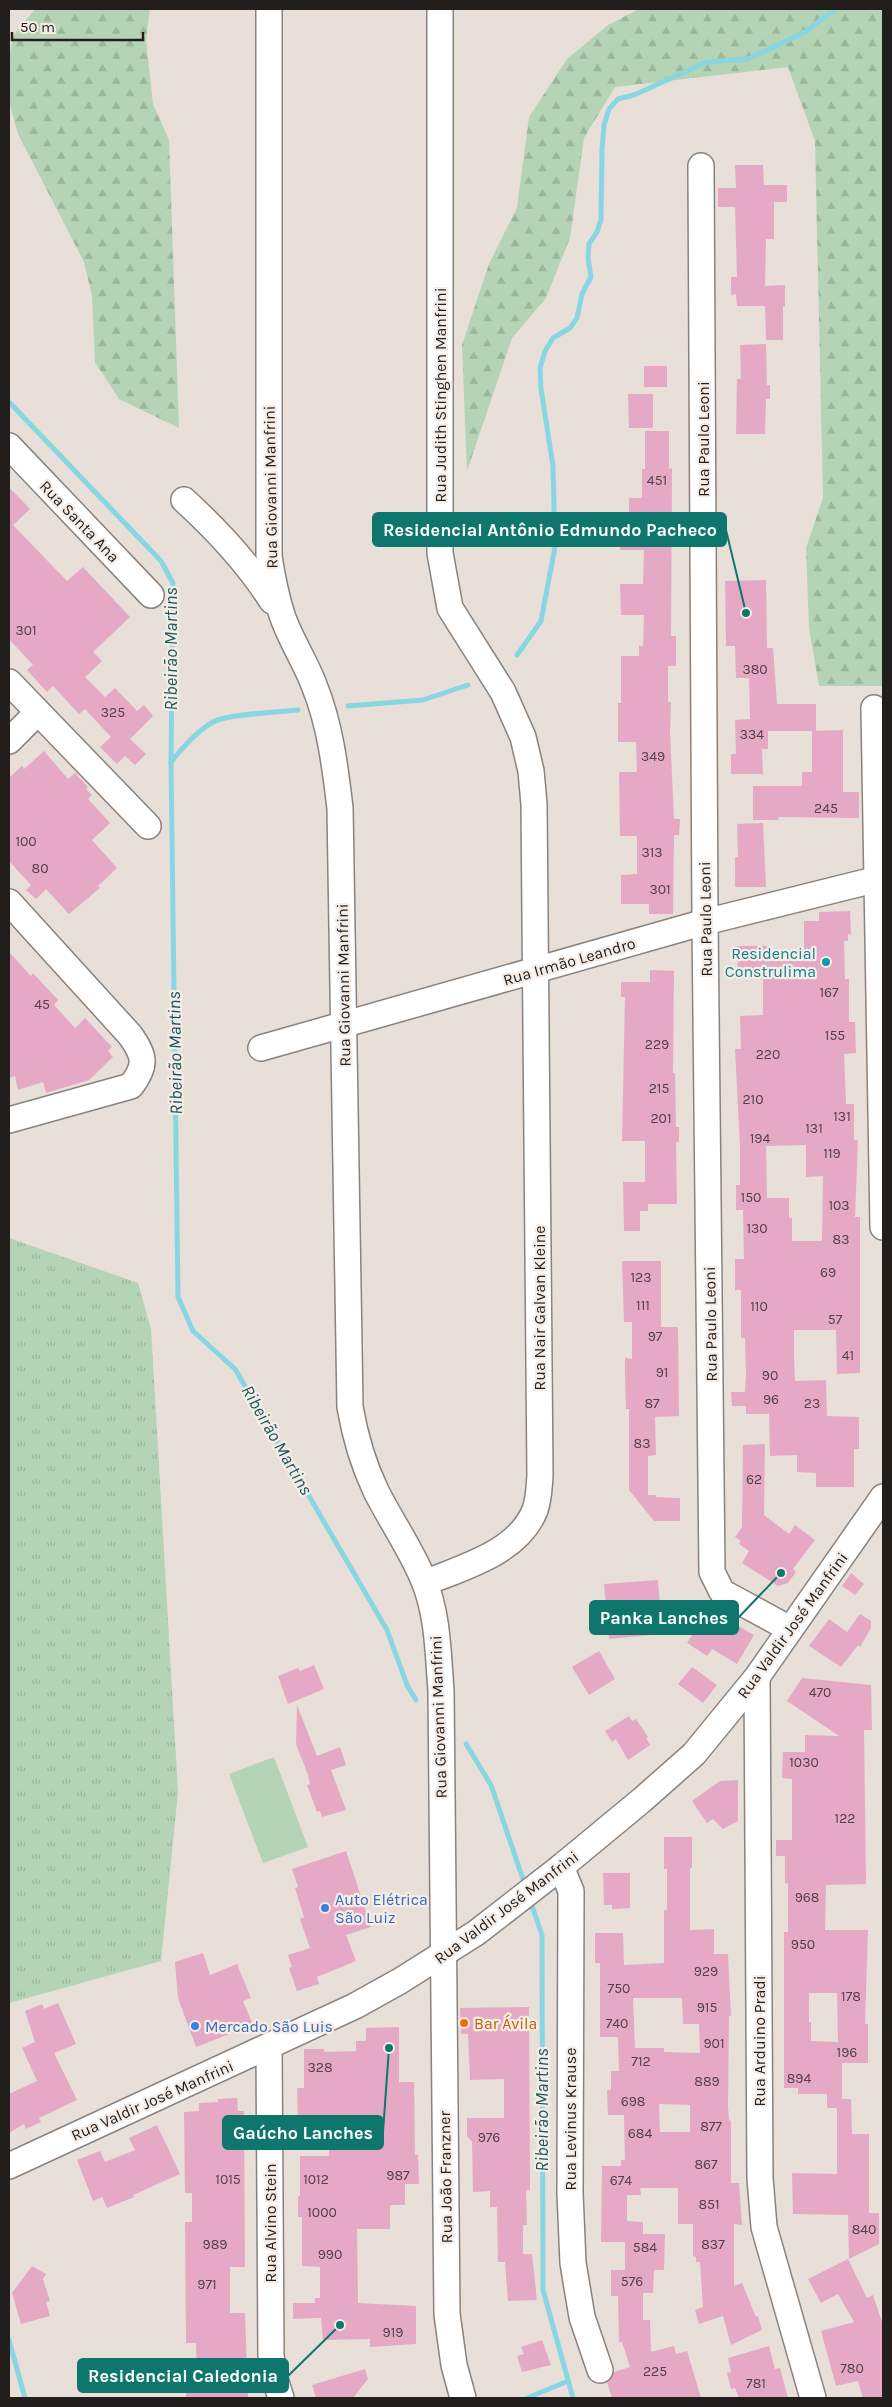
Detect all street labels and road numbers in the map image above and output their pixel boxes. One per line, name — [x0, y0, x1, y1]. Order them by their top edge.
street label: Rua Judith Stinghen Manfrini — [431, 288, 450, 502]
street label: Rua Paulo Leoni — [694, 381, 713, 497]
street label: Rua Giovanni Manfrini — [260, 405, 281, 569]
street label: Rua Santa Ana — [36, 476, 123, 566]
street label: Rua Paulo Leoni — [695, 861, 716, 977]
street label: Rua Giovanni Manfrini — [333, 903, 354, 1067]
street label: Rua Irmão Leandro — [501, 933, 638, 989]
street label: Rua Nair Galvan Kleine — [530, 1225, 549, 1391]
street label: Rua Paulo Leoni — [700, 1266, 721, 1382]
street label: Rua Valdir José Manfrini — [733, 1549, 852, 1702]
street label: Rua Giovanni Manfrini — [426, 1635, 451, 1799]
street label: Rua Valdir José Manfrini — [430, 1847, 582, 1968]
street label: Rua Arduino Pradi — [750, 1976, 769, 2106]
street label: Rua Levinus Krause — [561, 2048, 580, 2190]
street label: Rua Valdir José Manfrini — [68, 2056, 236, 2145]
street label: Rua João Franzner — [435, 2110, 456, 2243]
street label: Rua Alvino Stein — [261, 2163, 280, 2283]

